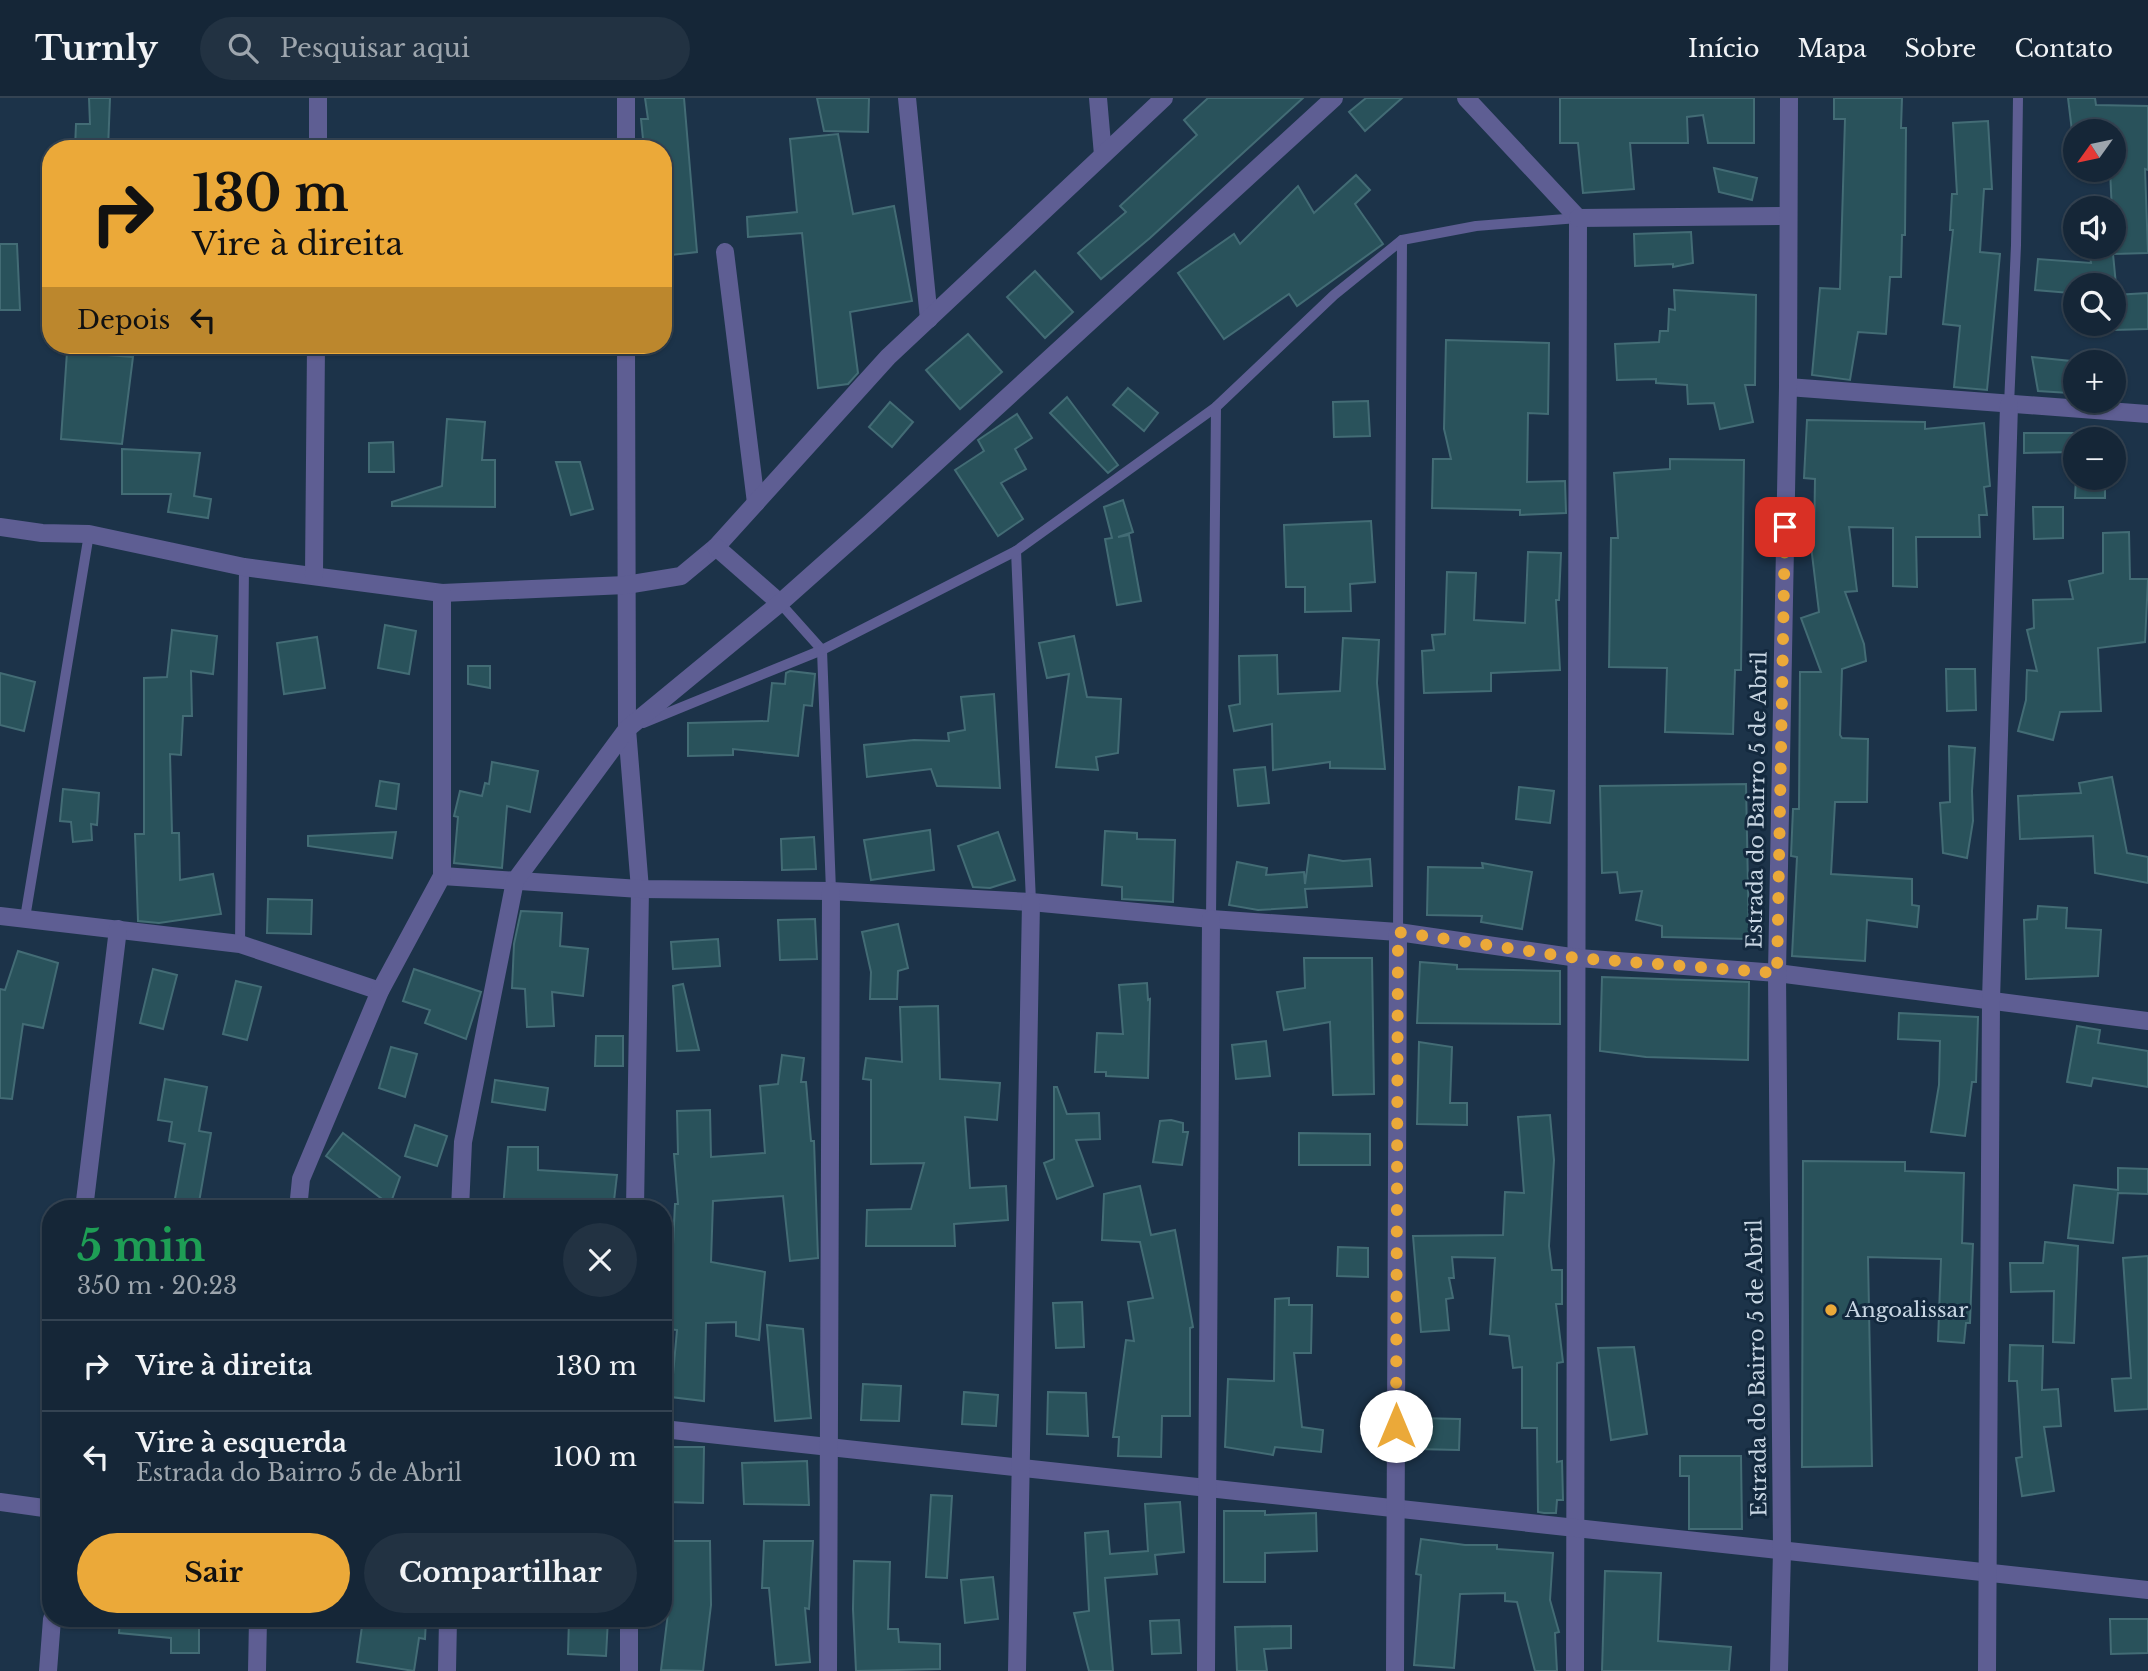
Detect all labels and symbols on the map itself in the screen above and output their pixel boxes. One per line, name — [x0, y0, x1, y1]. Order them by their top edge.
north arrow — [2063, 119, 2126, 182]
pin — [1755, 497, 1815, 557]
street label: Estrada do Bairro 5 de Abril — [1741, 651, 1773, 949]
street label: Estrada do Bairro 5 de Abril — [1741, 1219, 1773, 1517]
place label: Angoalissar — [1844, 1297, 1968, 1323]
marker: Angoalissar — [1823, 1302, 1839, 1318]
position arrow — [1359, 1389, 1433, 1463]

